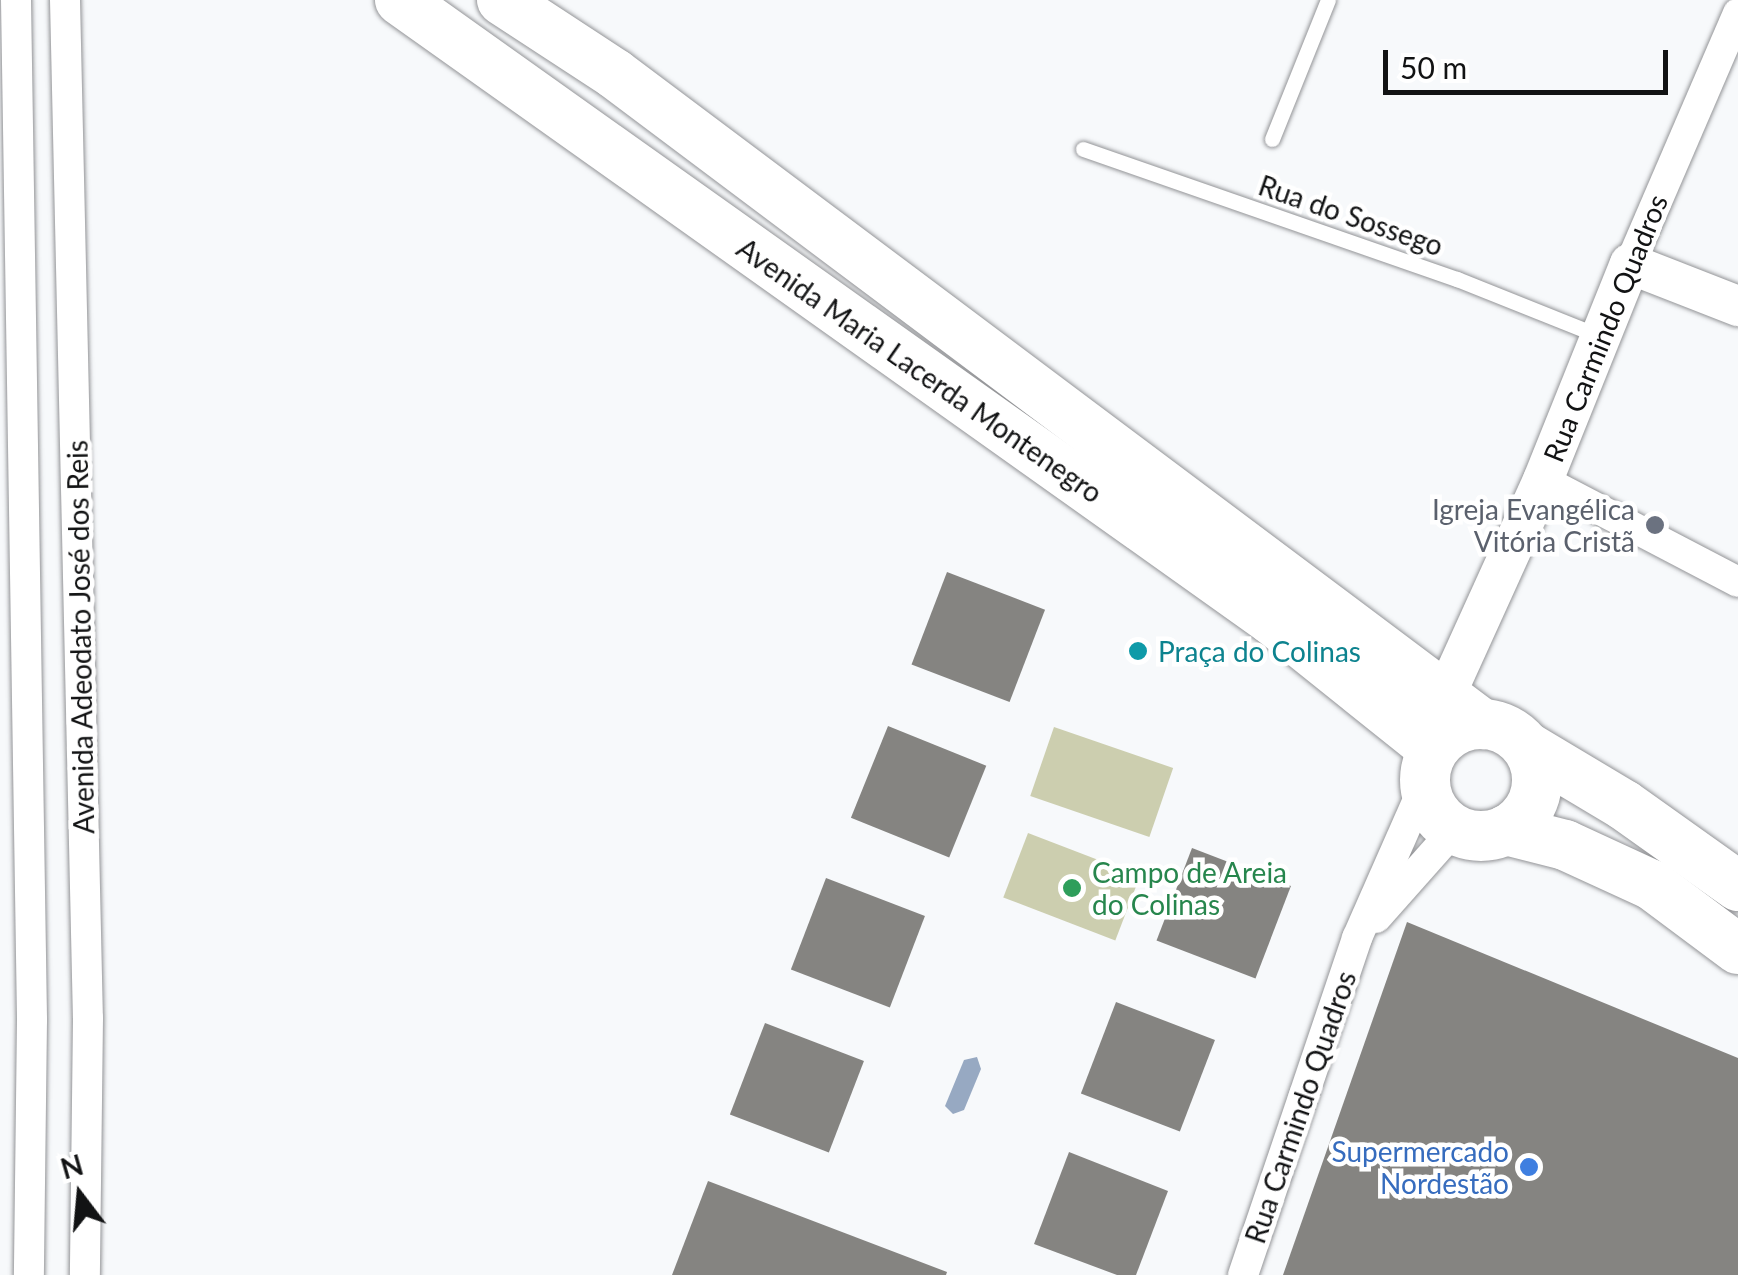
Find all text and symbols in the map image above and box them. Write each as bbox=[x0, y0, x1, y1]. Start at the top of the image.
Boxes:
scale bar bbox=[1388, 30, 1673, 92]
text: 50 m bbox=[1400, 49, 1467, 85]
street label: Rua do Sossego bbox=[1254, 168, 1448, 262]
street label: Rua Carmindo Quadros bbox=[1536, 189, 1674, 467]
street label: Avenida Maria Lacerda Montenegro bbox=[731, 231, 1109, 509]
street label: Avenida Adeodato José dos Reis bbox=[60, 439, 100, 835]
place label: Igreja Evangélica Vitória Cristã bbox=[1432, 492, 1635, 558]
marker: Igreja Evangélica Vitória Cristã bbox=[1644, 514, 1666, 536]
place label: Praça do Colinas bbox=[1158, 634, 1361, 668]
marker: Praça do Colinas bbox=[1127, 640, 1149, 662]
place label: Campo de Areia do Colinas bbox=[1092, 855, 1288, 921]
marker: Campo de Areia do Colinas bbox=[1061, 877, 1083, 899]
street label: Rua Carmindo Quadros bbox=[1238, 967, 1362, 1247]
place label: Supermercado Nordestão bbox=[1332, 1134, 1509, 1200]
north arrow bbox=[30, 1145, 130, 1245]
text: N bbox=[57, 1147, 87, 1185]
marker: Supermercado Nordestão bbox=[1518, 1156, 1540, 1178]

